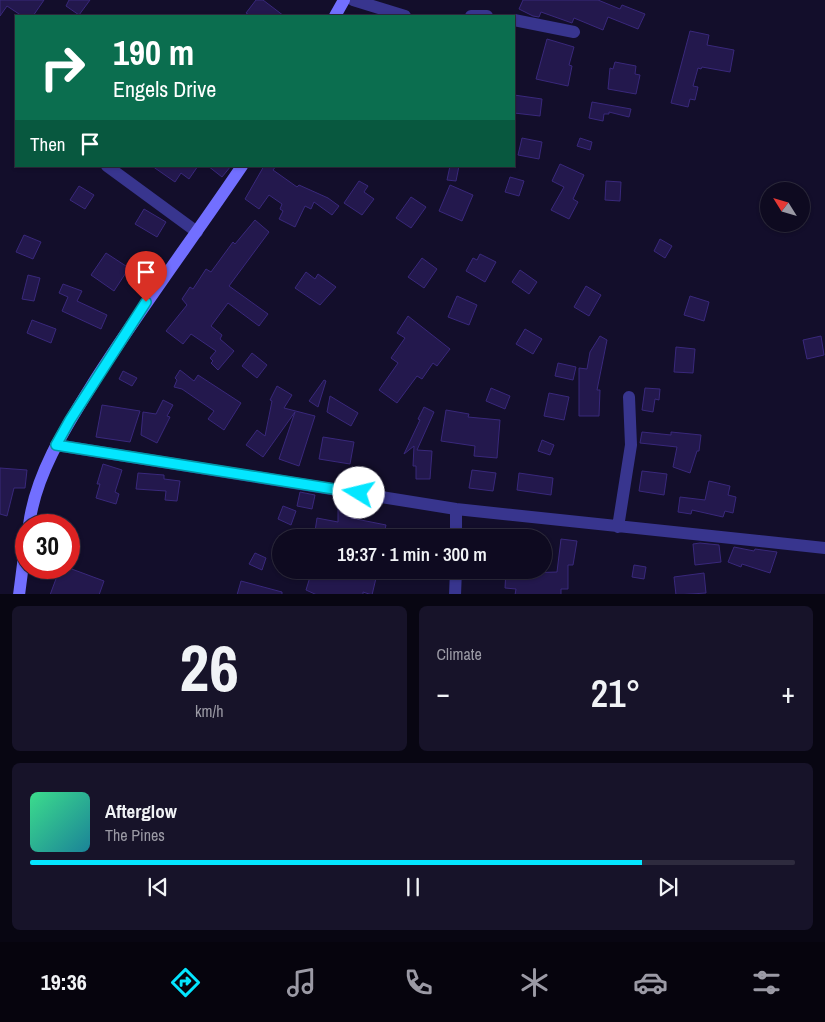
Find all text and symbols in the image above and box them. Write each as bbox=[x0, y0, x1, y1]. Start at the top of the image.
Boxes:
text: 190 m bbox=[113, 29, 194, 76]
icon: right bbox=[30, 35, 95, 100]
text: Engels Drive bbox=[113, 74, 216, 104]
icon: arrive bbox=[76, 130, 104, 158]
text: Then bbox=[30, 131, 66, 157]
north arrow bbox=[760, 182, 810, 232]
map controls bbox=[760, 182, 810, 232]
pin bbox=[125, 251, 167, 302]
icon: arrive bbox=[132, 258, 160, 286]
position arrow bbox=[332, 466, 384, 518]
speed limit sign: 30 bbox=[15, 514, 80, 579]
text: 19:37 · 1 min · 300 m bbox=[337, 541, 487, 567]
text: 26 bbox=[180, 624, 239, 711]
text: Climate bbox=[437, 643, 482, 665]
text: 21° bbox=[591, 668, 641, 719]
text: − bbox=[437, 674, 450, 712]
text: + bbox=[782, 674, 795, 712]
text: km/h bbox=[195, 700, 223, 722]
text: Afterglow bbox=[105, 798, 177, 824]
text: The Pines bbox=[105, 824, 165, 846]
icon: previous bbox=[144, 873, 172, 901]
icon: pause bbox=[399, 873, 427, 901]
icon: next bbox=[654, 873, 682, 901]
icon: directions bbox=[168, 965, 203, 1000]
icon: music bbox=[284, 965, 319, 1000]
icon: phone bbox=[401, 965, 436, 1000]
icon: climate bbox=[517, 965, 552, 1000]
icon: car bbox=[633, 965, 668, 1000]
icon: filters bbox=[749, 965, 784, 1000]
text: 19:36 bbox=[41, 967, 87, 997]

